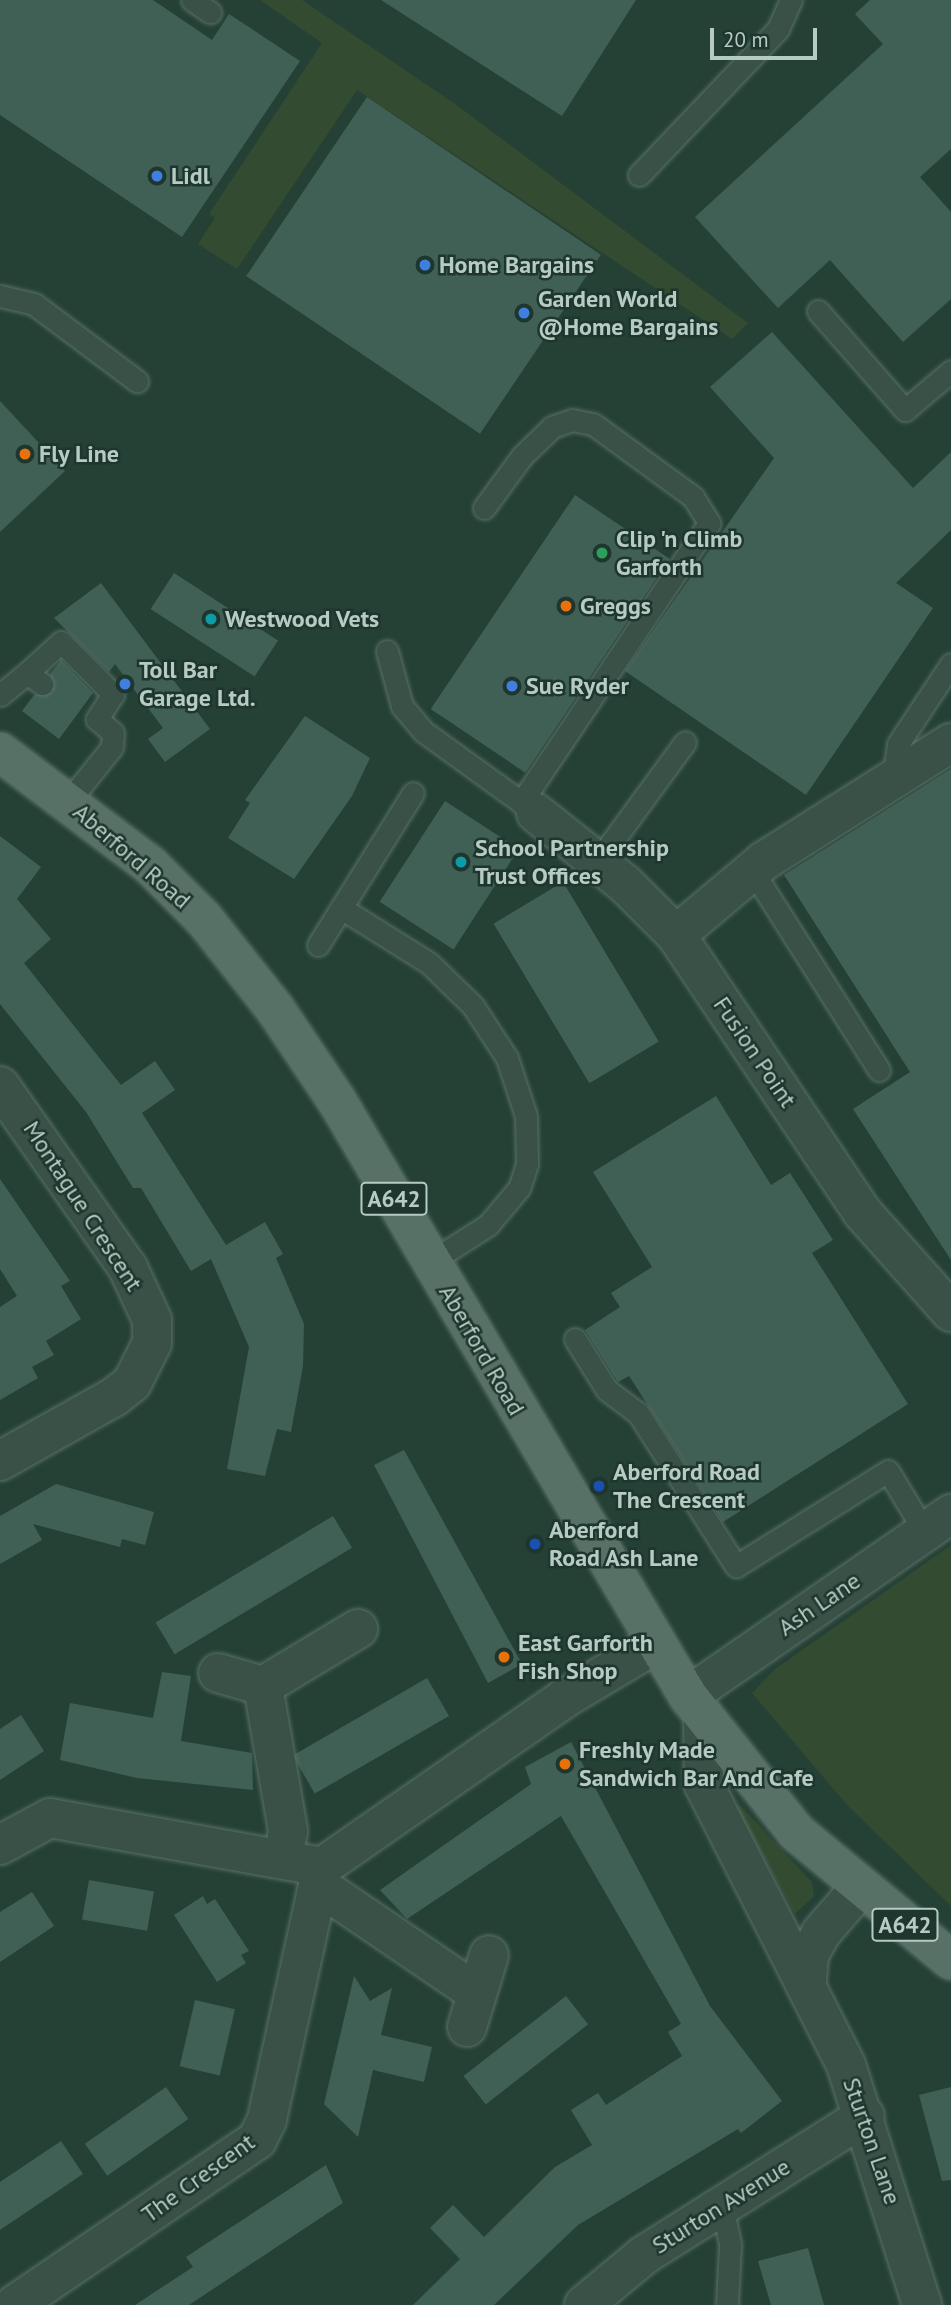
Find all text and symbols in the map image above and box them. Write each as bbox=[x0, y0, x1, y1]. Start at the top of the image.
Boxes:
scale bar bbox=[713, 14, 820, 58]
text: 20 m bbox=[723, 26, 769, 53]
place label: Lidl bbox=[171, 162, 210, 190]
marker: Lidl bbox=[149, 168, 165, 184]
place label: Home Bargains bbox=[439, 251, 594, 279]
marker: Home Bargains bbox=[417, 257, 433, 273]
place label: Garden World @Home Bargains bbox=[538, 285, 718, 341]
marker: Garden World @Home Bargains bbox=[516, 305, 532, 321]
place label: Fly Line bbox=[39, 440, 120, 468]
marker: Fly Line bbox=[17, 446, 33, 462]
place label: Clip 'n Climb Garforth bbox=[616, 525, 745, 581]
marker: Clip 'n Climb Garforth bbox=[594, 545, 610, 561]
place label: Greggs bbox=[580, 592, 651, 620]
marker: Greggs bbox=[558, 598, 574, 614]
place label: Westwood Vets bbox=[225, 605, 380, 633]
marker: Westwood Vets bbox=[203, 611, 219, 627]
place label: Toll Bar Garage Ltd. bbox=[139, 656, 256, 712]
place label: Sue Ryder bbox=[526, 672, 629, 700]
marker: Toll Bar Garage Ltd. bbox=[117, 676, 133, 692]
marker: Sue Ryder bbox=[504, 678, 520, 694]
street label: Aberford Road bbox=[67, 797, 197, 915]
place label: School Partnership Trust Offices bbox=[475, 834, 669, 890]
marker: School Partnership Trust Offices bbox=[453, 854, 469, 870]
street label: Fusion Point bbox=[707, 991, 803, 1113]
street label: Montague Crescent bbox=[17, 1116, 149, 1296]
road number: A642 bbox=[359, 1180, 429, 1218]
street label: Aberford Road bbox=[433, 1280, 531, 1420]
place label: Aberford Road The Crescent bbox=[613, 1458, 760, 1514]
marker: Aberford Road The Crescent bbox=[591, 1478, 607, 1494]
place label: Aberford Road Ash Lane bbox=[549, 1516, 699, 1572]
marker: Aberford Road Ash Lane bbox=[527, 1536, 543, 1552]
street label: Ash Lane bbox=[772, 1566, 866, 1642]
place label: East Garforth Fish Shop bbox=[518, 1629, 653, 1685]
marker: East Garforth Fish Shop bbox=[496, 1649, 512, 1665]
place label: Freshly Made Sandwich Bar And Cafe bbox=[579, 1736, 815, 1792]
marker: Freshly Made Sandwich Bar And Cafe bbox=[557, 1756, 573, 1772]
road number: A642 bbox=[870, 1906, 940, 1944]
street label: Sturton Lane bbox=[837, 2074, 907, 2208]
street label: The Crescent bbox=[136, 2127, 260, 2229]
street label: Sturton Avenue bbox=[646, 2152, 796, 2260]

